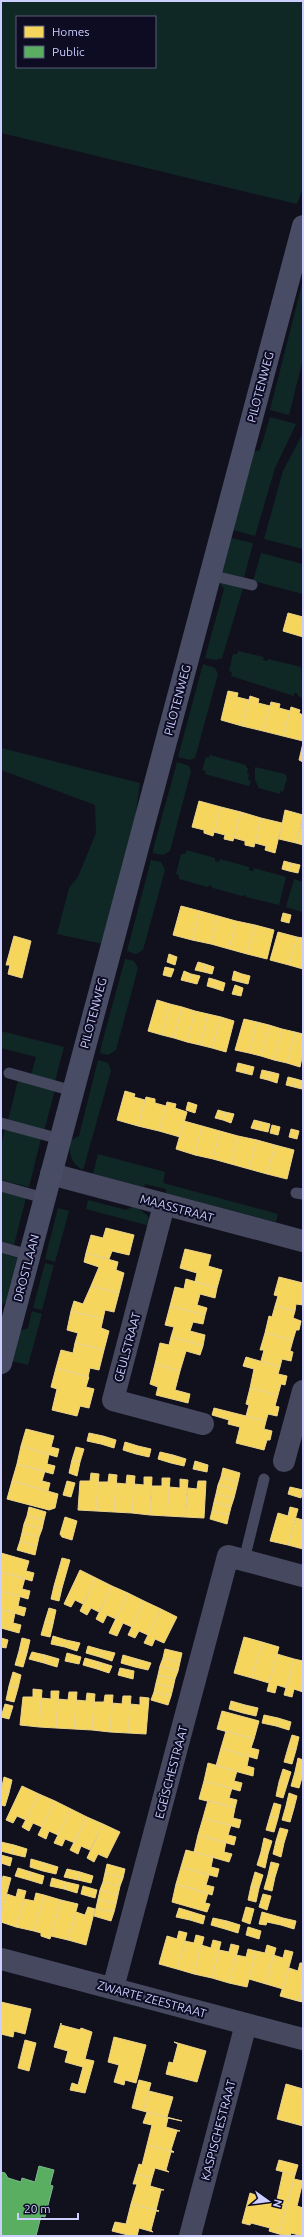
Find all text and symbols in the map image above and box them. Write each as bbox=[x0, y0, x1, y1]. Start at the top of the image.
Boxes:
legend bbox=[16, 16, 156, 68]
text: Homes bbox=[52, 25, 90, 38]
text: Public bbox=[52, 45, 85, 58]
street label: PILOTENWEG bbox=[244, 350, 276, 424]
street label: PILOTENWEG bbox=[161, 663, 193, 737]
street label: PILOTENWEG bbox=[77, 976, 109, 1050]
street label: MAASSTRAAT bbox=[139, 1192, 216, 1224]
street label: DROSTLAAN bbox=[11, 1233, 41, 1303]
street label: GEULSTRAAT bbox=[111, 1310, 143, 1383]
street label: EGEÏSCHESTRAAT bbox=[152, 1724, 190, 1820]
street label: ZWARTE ZEESTRAAT bbox=[96, 1978, 208, 2020]
street label: KASPISCHESTRAAT bbox=[198, 2078, 238, 2182]
north arrow bbox=[248, 2181, 288, 2221]
scale bar bbox=[18, 2195, 78, 2221]
text: N bbox=[271, 2198, 285, 2209]
text: 20 m bbox=[24, 2202, 51, 2215]

